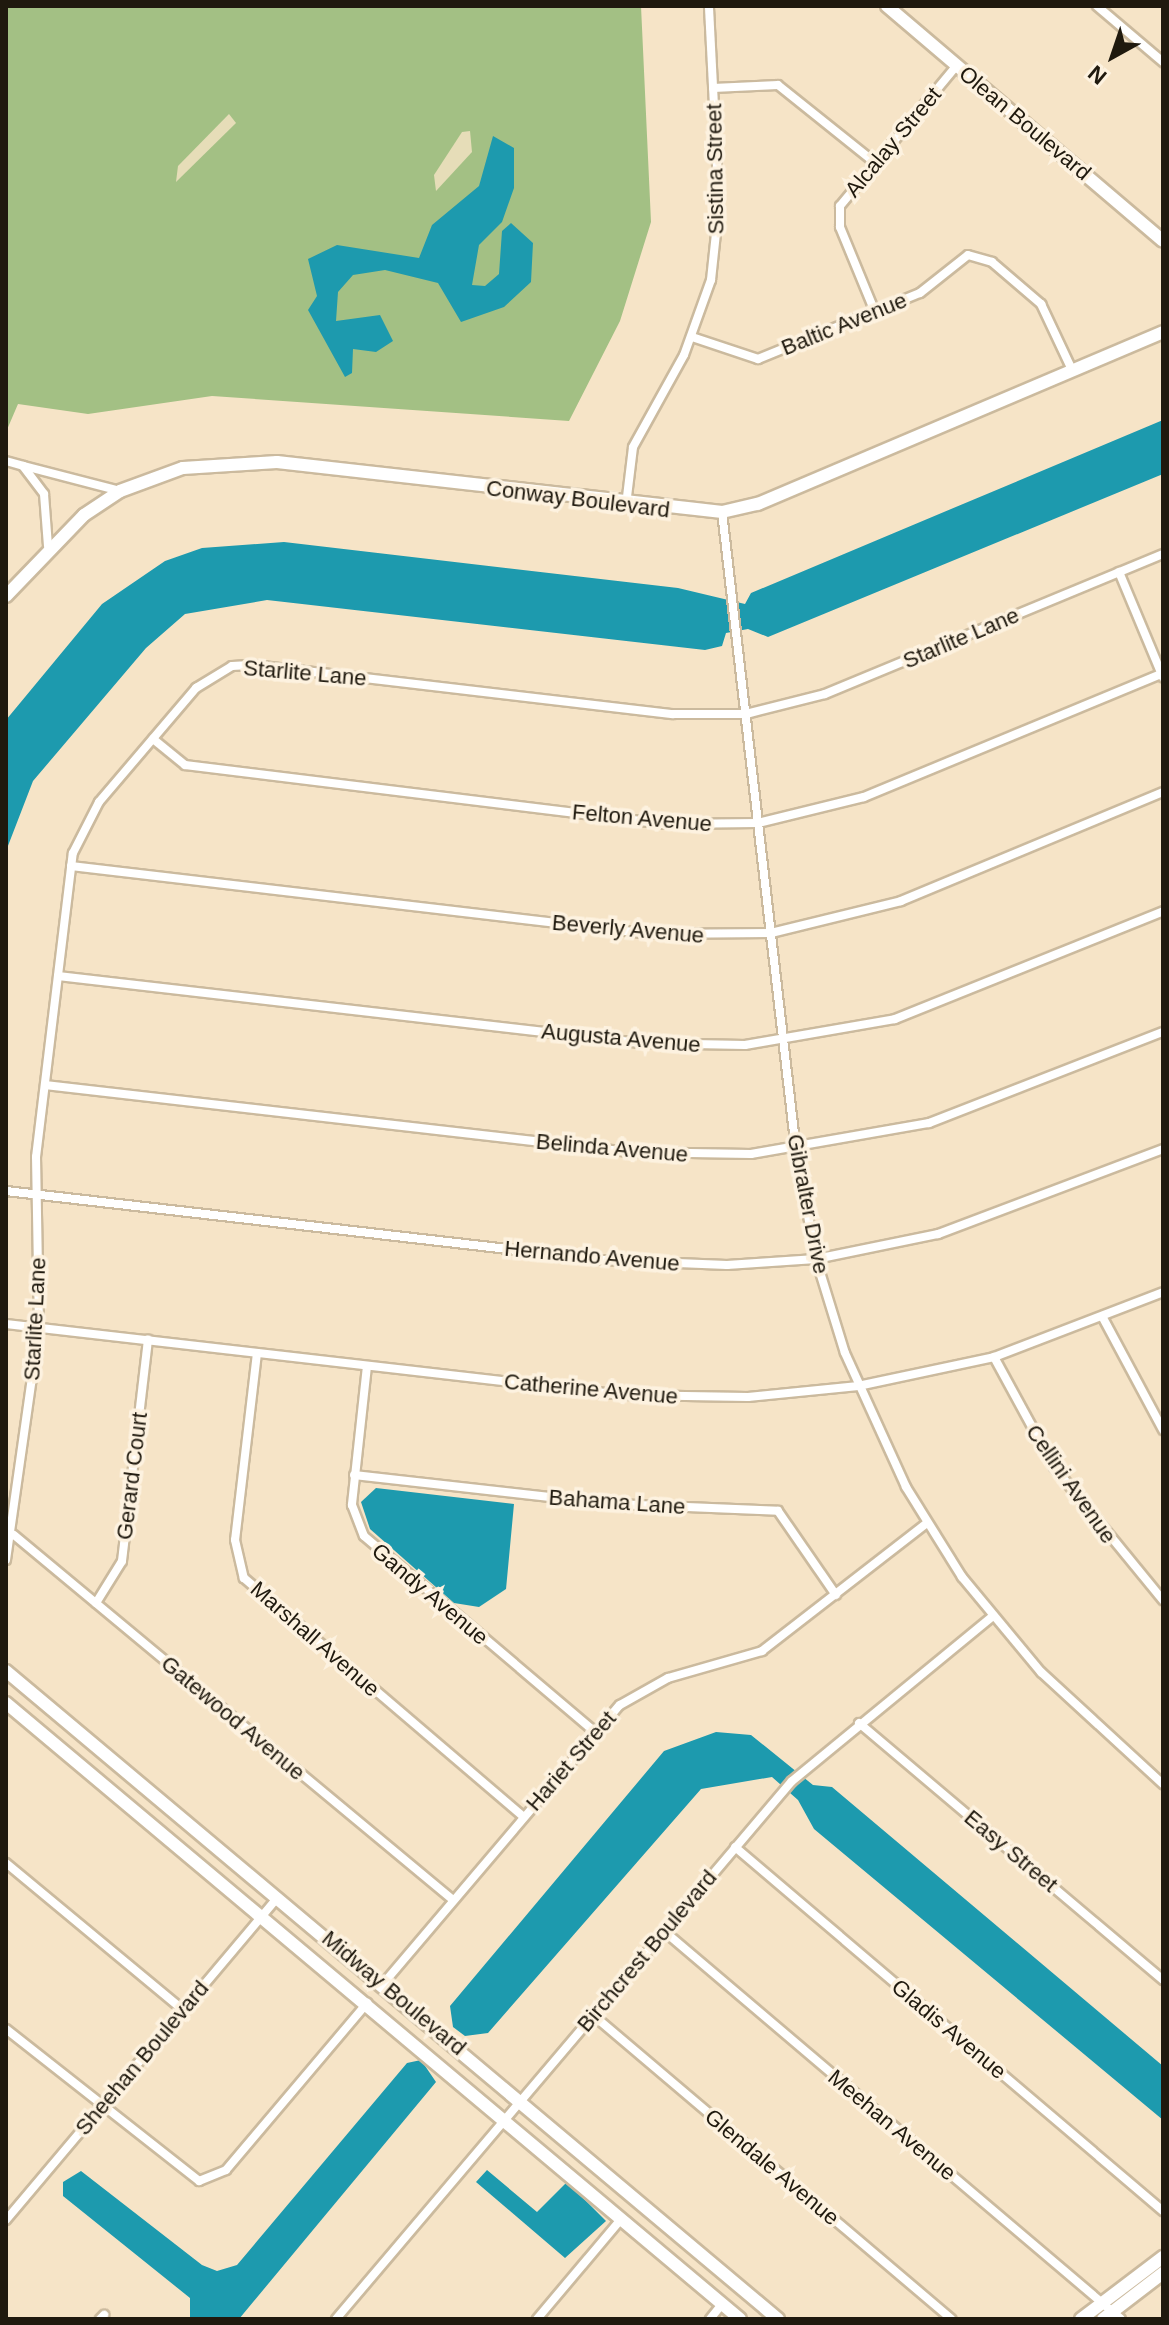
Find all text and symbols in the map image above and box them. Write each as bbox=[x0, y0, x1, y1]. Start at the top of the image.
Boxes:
north arrow bbox=[1073, 16, 1153, 96]
street label: Olean Boulevard bbox=[954, 60, 1096, 186]
text: N bbox=[1083, 60, 1111, 89]
street label: Alcalay Street bbox=[839, 82, 947, 202]
street label: Sistina Street bbox=[701, 103, 729, 235]
street label: Baltic Avenue bbox=[777, 287, 911, 361]
street label: Conway Boulevard bbox=[485, 475, 671, 523]
street label: Starlite Lane bbox=[899, 602, 1023, 674]
street label: Starlite Lane bbox=[242, 654, 368, 692]
street label: Felton Avenue bbox=[570, 799, 714, 837]
street label: Beverly Avenue bbox=[550, 909, 706, 949]
street label: Augusta Avenue bbox=[540, 1018, 702, 1058]
street label: Belinda Avenue bbox=[534, 1128, 690, 1168]
street label: Gibralter Drive bbox=[782, 1132, 834, 1276]
street label: Hernando Avenue bbox=[503, 1235, 681, 1277]
street label: Starlite Lane bbox=[19, 1257, 51, 1381]
street label: Catherine Avenue bbox=[502, 1368, 680, 1410]
street label: Gerard Court bbox=[111, 1411, 153, 1541]
street label: Cellini Avenue bbox=[1020, 1419, 1122, 1549]
street label: Bahama Lane bbox=[548, 1484, 686, 1520]
street label: Gandy Avenue bbox=[366, 1537, 494, 1651]
street label: Marshall Avenue bbox=[245, 1575, 385, 1703]
street label: Gatewood Avenue bbox=[155, 1650, 311, 1786]
street label: Hariet Street bbox=[521, 1706, 621, 1816]
street label: Easy Street bbox=[959, 1804, 1063, 1898]
street label: Birchcrest Boulevard bbox=[572, 1865, 722, 2037]
street label: Midway Boulevard bbox=[317, 1925, 471, 2061]
street label: Gladis Avenue bbox=[886, 1973, 1012, 2085]
street label: Sheehan Boulevard bbox=[70, 1975, 214, 2141]
street label: Meehan Avenue bbox=[822, 2064, 962, 2186]
street label: Glendale Avenue bbox=[699, 2103, 845, 2231]

